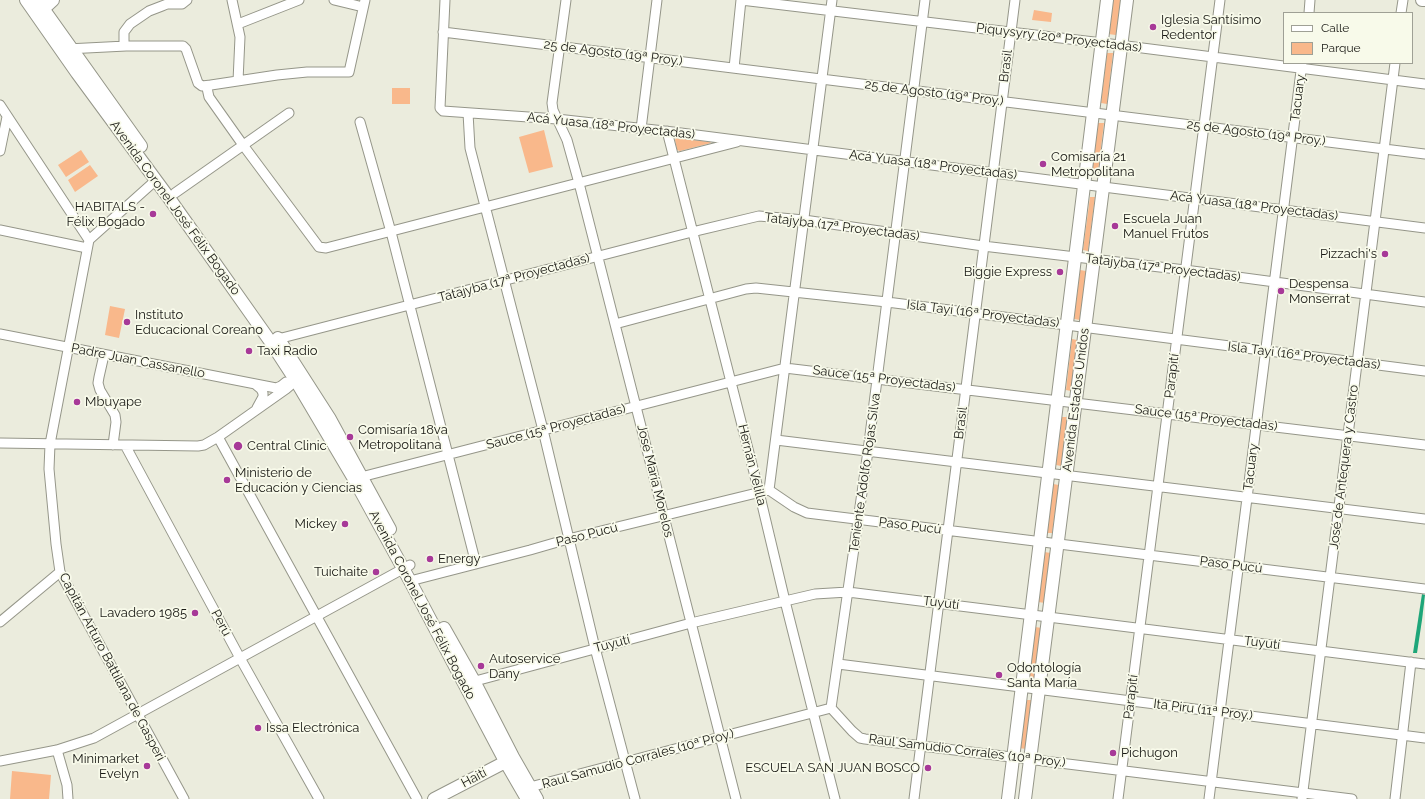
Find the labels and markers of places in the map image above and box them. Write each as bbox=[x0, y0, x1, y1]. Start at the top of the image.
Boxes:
place label: Iglesia Santísimo Redentor bbox=[1161, 12, 1261, 43]
marker: Iglesia Santísimo Redentor bbox=[1148, 22, 1158, 32]
place label: Comisaría 21 Metropolitana bbox=[1051, 149, 1135, 180]
marker: Comisaría 21 Metropolitana bbox=[1038, 159, 1048, 169]
place label: HABITALS - Félix Bogado bbox=[67, 199, 145, 230]
marker: HABITALS - Félix Bogado bbox=[148, 209, 158, 219]
place label: Escuela Juan Manuel Frutos bbox=[1123, 211, 1209, 242]
marker: Escuela Juan Manuel Frutos bbox=[1110, 221, 1120, 231]
place label: Pizzachi's bbox=[1320, 246, 1377, 262]
marker: Pizzachi's bbox=[1380, 249, 1390, 259]
place label: Biggie Express bbox=[964, 264, 1052, 280]
marker: Biggie Express bbox=[1055, 267, 1065, 277]
place label: Despensa Monserrat bbox=[1289, 276, 1350, 307]
marker: Despensa Monserrat bbox=[1276, 286, 1286, 296]
place label: Instituto Educacional Coreano bbox=[135, 307, 263, 338]
marker: Instituto Educacional Coreano bbox=[122, 317, 132, 327]
place label: Taxi Radio bbox=[257, 343, 317, 359]
marker: Taxi Radio bbox=[244, 346, 254, 356]
place label: Mbuyape bbox=[85, 394, 142, 410]
marker: Mbuyape bbox=[72, 397, 82, 407]
place label: Comisaría 18va Metropolitana bbox=[358, 422, 448, 453]
marker: Comisaría 18va Metropolitana bbox=[345, 432, 355, 442]
place label: Central Clinic bbox=[247, 438, 327, 454]
marker: Central Clinic bbox=[232, 440, 244, 452]
place label: Ministerio de Educación y Ciencias bbox=[235, 465, 362, 496]
marker: Ministerio de Educación y Ciencias bbox=[222, 475, 232, 485]
place label: Mickey bbox=[295, 516, 337, 532]
marker: Mickey bbox=[340, 519, 350, 529]
place label: Energy bbox=[438, 551, 481, 567]
marker: Energy bbox=[425, 554, 435, 564]
place label: Tuichaite bbox=[314, 564, 368, 580]
marker: Tuichaite bbox=[371, 567, 381, 577]
place label: Lavadero 1985 bbox=[100, 605, 187, 621]
marker: Lavadero 1985 bbox=[190, 608, 200, 618]
place label: Autoservice Dany bbox=[489, 651, 560, 682]
place label: Odontología Santa María bbox=[1007, 660, 1081, 691]
marker: Autoservice Dany bbox=[476, 661, 486, 671]
marker: Odontología Santa María bbox=[994, 670, 1004, 680]
place label: Issa Electrónica bbox=[266, 720, 359, 736]
marker: Issa Electrónica bbox=[253, 723, 263, 733]
place label: Pichugon bbox=[1121, 745, 1178, 761]
marker: Pichugon bbox=[1108, 748, 1118, 758]
place label: Minimarket Evelyn bbox=[72, 751, 139, 782]
place label: ESCUELA SAN JUAN BOSCO bbox=[745, 760, 920, 776]
marker: Minimarket Evelyn bbox=[142, 761, 152, 771]
marker: ESCUELA SAN JUAN BOSCO bbox=[923, 763, 933, 773]

